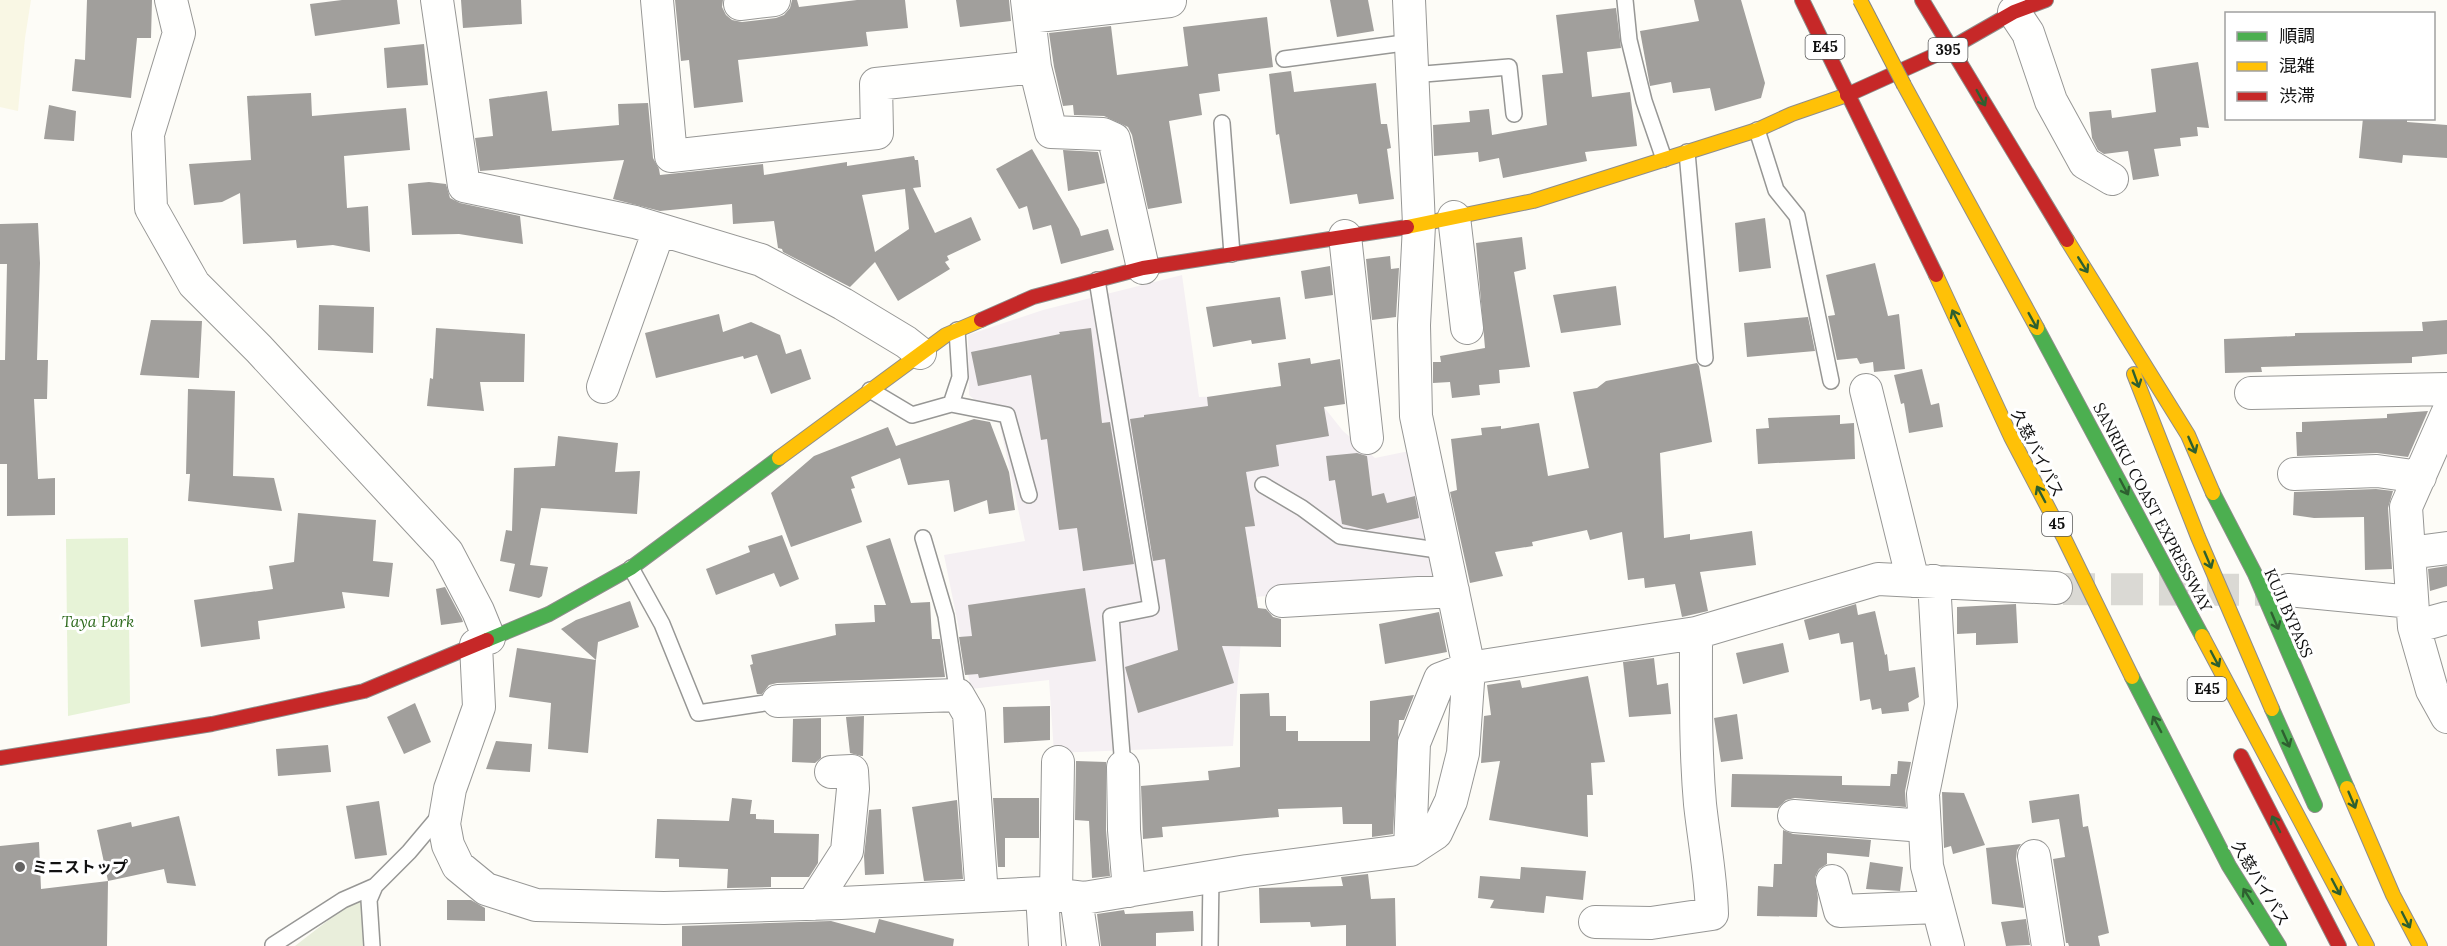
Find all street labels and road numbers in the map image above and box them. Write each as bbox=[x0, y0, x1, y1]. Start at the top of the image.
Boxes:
road number: E45 bbox=[1806, 35, 1844, 59]
road number: 395 bbox=[1928, 38, 1968, 62]
street label: SANRIKU COAST EXPRESSWAY bbox=[2089, 399, 2217, 616]
street label: 久慈バイパス bbox=[2007, 406, 2069, 500]
road number: 45 bbox=[2042, 512, 2072, 536]
street label: KUJI BYPASS bbox=[2260, 565, 2318, 661]
road number: E45 bbox=[2188, 677, 2226, 701]
street label: 久慈バイパス bbox=[2228, 837, 2294, 929]

